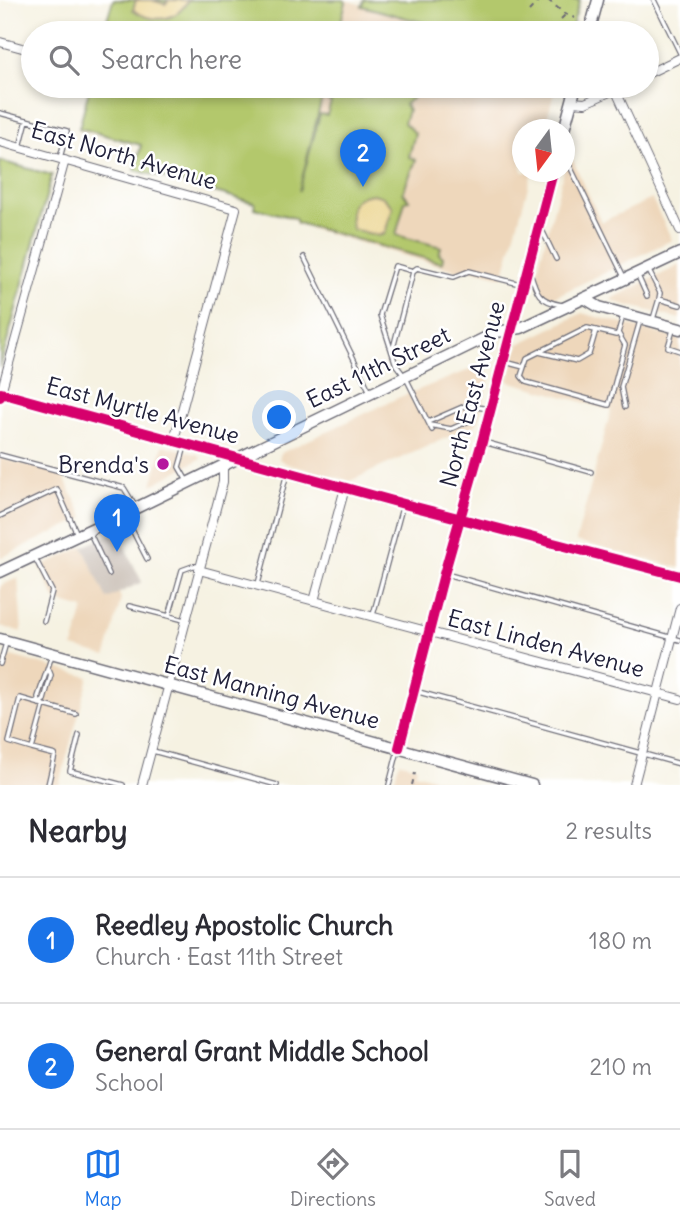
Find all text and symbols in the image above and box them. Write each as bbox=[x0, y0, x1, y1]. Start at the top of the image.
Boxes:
search box bbox=[21, 21, 659, 98]
icon: search bbox=[45, 41, 83, 79]
text: Search here bbox=[101, 43, 242, 76]
street label: East North Avenue bbox=[28, 115, 220, 195]
north arrow bbox=[512, 119, 575, 182]
pin: 2 bbox=[340, 129, 386, 187]
street label: North East Avenue bbox=[433, 298, 511, 490]
street label: East 11th Street bbox=[301, 320, 455, 414]
street label: East Myrtle Avenue bbox=[43, 370, 243, 450]
your location bbox=[262, 400, 296, 434]
place label: Brenda's bbox=[58, 450, 149, 479]
marker: Brenda's bbox=[155, 456, 171, 472]
pin: 1 bbox=[94, 494, 140, 552]
street label: East Linden Avenue bbox=[444, 603, 648, 683]
street label: East Manning Avenue bbox=[161, 649, 383, 735]
text: Nearby bbox=[28, 812, 128, 850]
text: 2 results bbox=[566, 816, 652, 845]
text: Reedley Apostolic Church bbox=[95, 909, 393, 942]
text: 1 bbox=[46, 926, 56, 955]
text: 180 m bbox=[589, 926, 652, 955]
text: Church · East 11th Street bbox=[95, 942, 343, 971]
text: General Grant Middle School bbox=[95, 1035, 429, 1068]
text: 2 bbox=[45, 1052, 57, 1081]
text: 210 m bbox=[589, 1052, 652, 1081]
text: School bbox=[95, 1068, 164, 1097]
tab: Map bbox=[84, 1145, 122, 1211]
tab: Directions bbox=[290, 1145, 376, 1211]
tab: Saved bbox=[544, 1145, 596, 1211]

